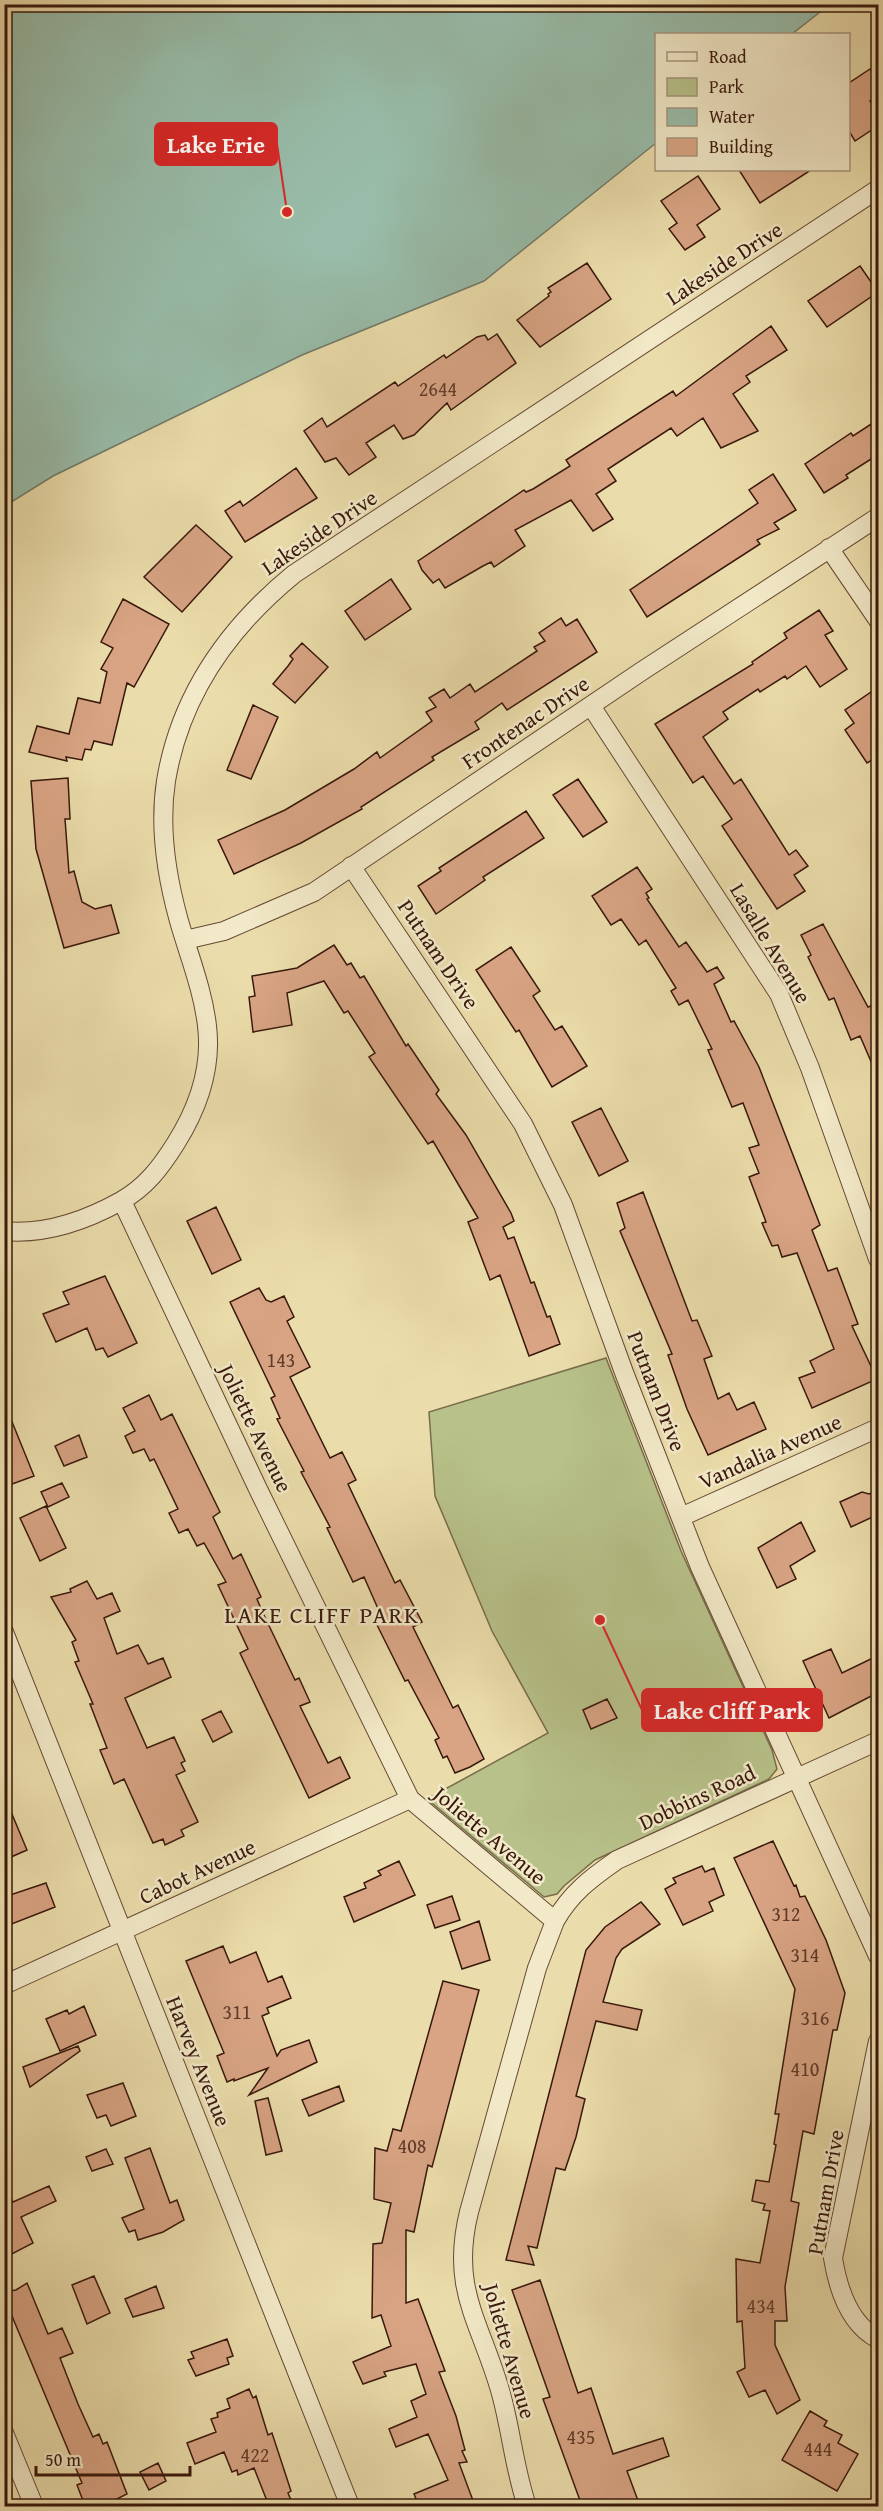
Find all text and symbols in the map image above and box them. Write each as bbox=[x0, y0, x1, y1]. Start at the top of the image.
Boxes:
legend bbox=[655, 33, 850, 171]
text: Road bbox=[709, 43, 747, 70]
text: Park bbox=[709, 73, 745, 100]
text: Water bbox=[709, 103, 755, 130]
callout: Lake Erie bbox=[155, 123, 277, 165]
text: Lake Erie bbox=[167, 127, 265, 162]
text: Building bbox=[709, 133, 773, 160]
street label: Lakeside Drive bbox=[659, 213, 789, 313]
house number: 2644 bbox=[419, 374, 457, 403]
street label: Lakeside Drive bbox=[255, 481, 383, 583]
street label: Frontenac Drive bbox=[455, 667, 595, 777]
street label: Lasalle Avenue bbox=[722, 877, 820, 1009]
street label: Putnam Drive bbox=[390, 893, 488, 1015]
street label: Putnam Drive bbox=[619, 1326, 695, 1456]
house number: 143 bbox=[267, 1345, 295, 1374]
street label: Joliette Avenue bbox=[210, 1356, 301, 1498]
street label: Vandalia Avenue bbox=[694, 1405, 846, 1497]
district label: LAKE CLIFF PARK bbox=[224, 1597, 420, 1632]
callout: Lake Cliff Park bbox=[642, 1689, 822, 1731]
text: Lake Cliff Park bbox=[654, 1693, 811, 1728]
street label: Dobbins Road bbox=[633, 1756, 761, 1838]
street label: Joliette Avenue bbox=[424, 1776, 554, 1892]
street label: Cabot Avenue bbox=[134, 1830, 260, 1912]
house number: 312 bbox=[772, 1899, 800, 1928]
house number: 314 bbox=[791, 1940, 819, 1969]
street label: Harvey Avenue bbox=[158, 1991, 240, 2131]
house number: 311 bbox=[223, 1997, 251, 2026]
house number: 316 bbox=[801, 2003, 829, 2032]
house number: 410 bbox=[791, 2054, 819, 2083]
street label: Putnam Drive bbox=[798, 2127, 852, 2257]
house number: 408 bbox=[398, 2131, 426, 2160]
street label: Joliette Avenue bbox=[475, 2277, 545, 2422]
house number: 434 bbox=[747, 2291, 775, 2320]
house number: 435 bbox=[567, 2422, 595, 2451]
house number: 444 bbox=[804, 2434, 832, 2463]
scale bar bbox=[36, 2439, 190, 2477]
house number: 422 bbox=[241, 2440, 269, 2469]
text: 50 m bbox=[45, 2446, 81, 2473]

